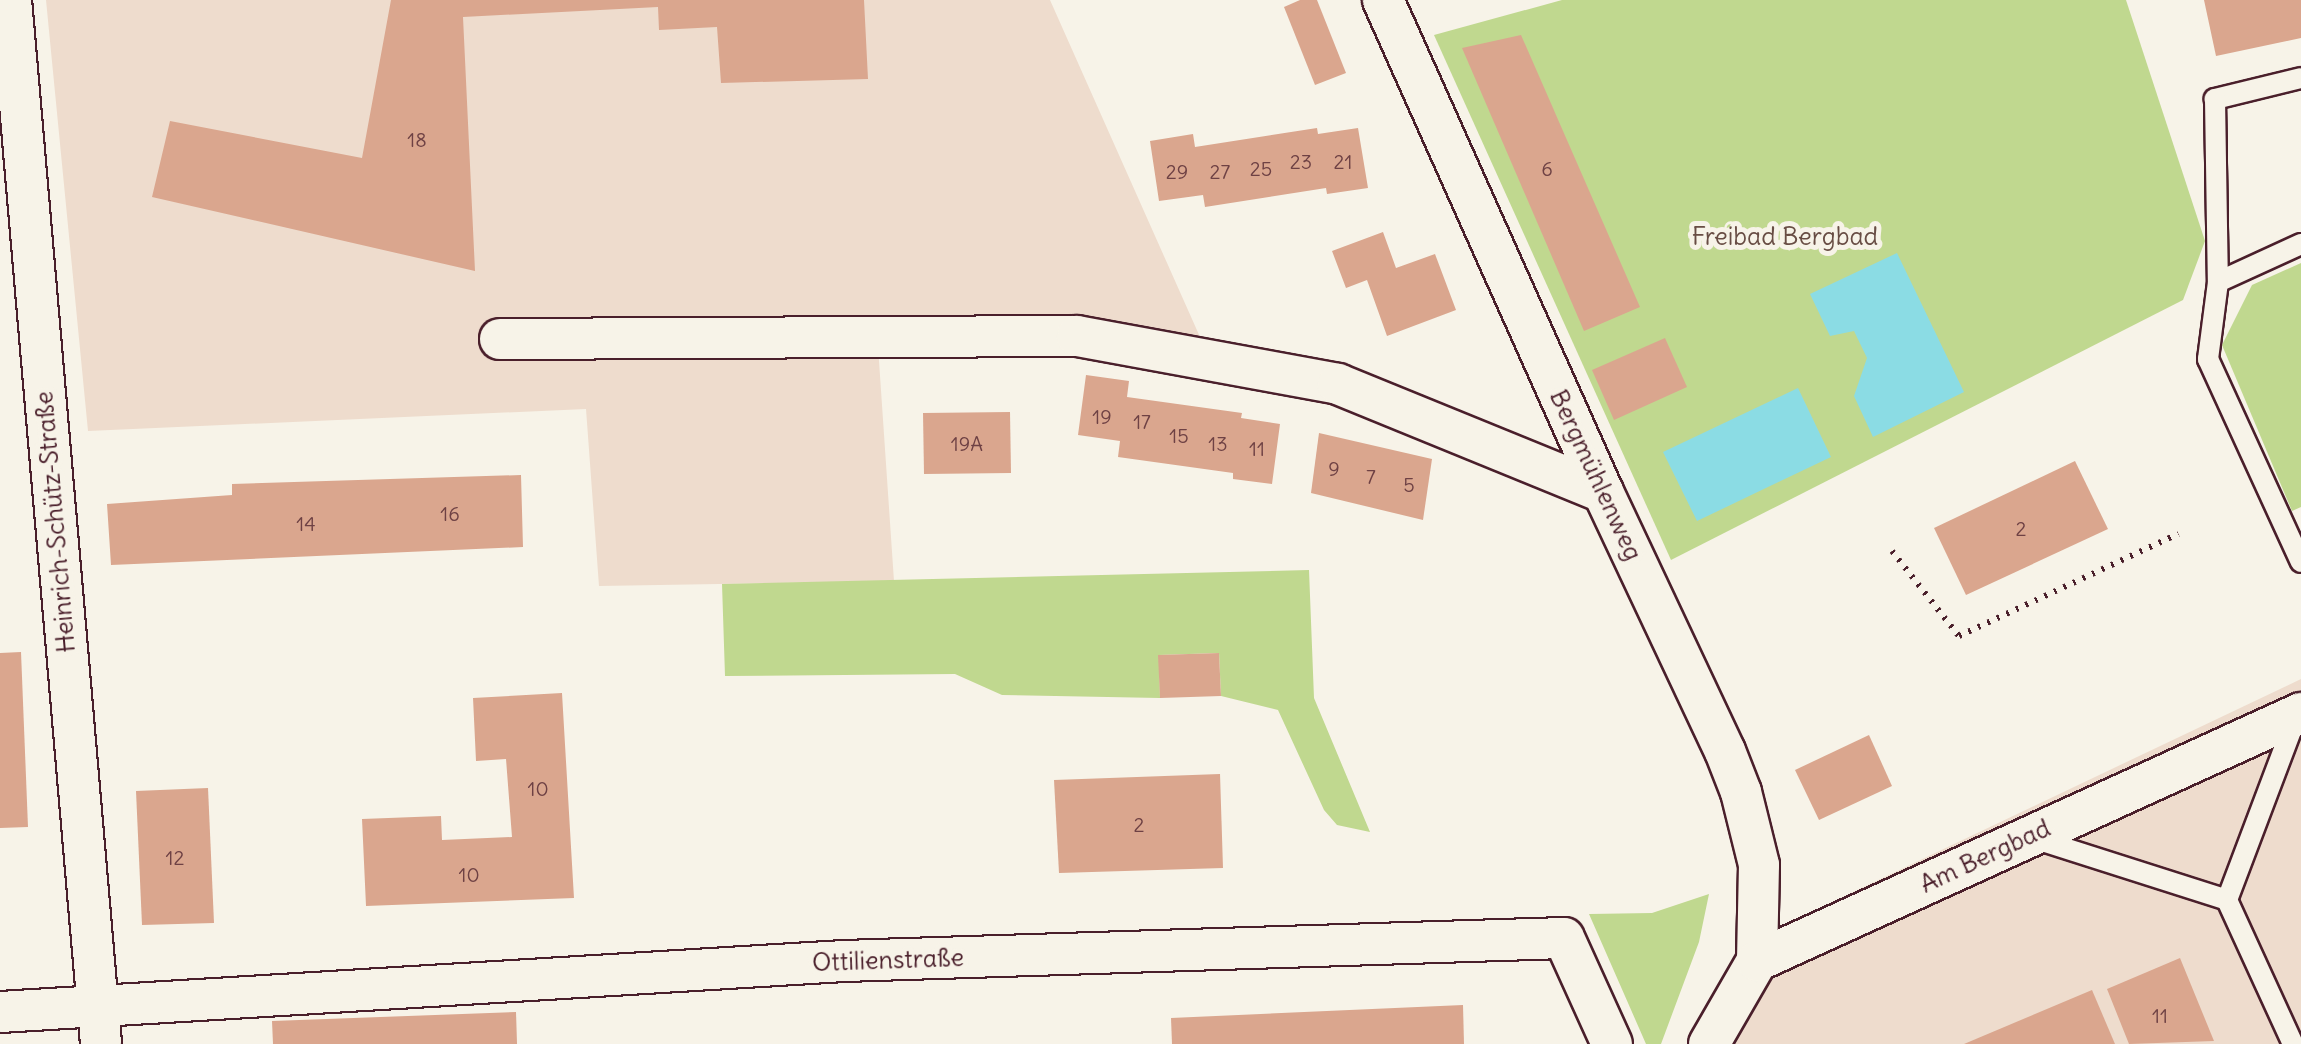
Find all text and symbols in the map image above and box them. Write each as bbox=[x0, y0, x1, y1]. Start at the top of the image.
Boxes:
house number: 18 bbox=[407, 127, 427, 151]
house number: 23 bbox=[1290, 149, 1312, 173]
house number: 21 bbox=[1334, 149, 1352, 173]
house number: 25 bbox=[1250, 156, 1272, 180]
house number: 6 bbox=[1541, 156, 1553, 180]
house number: 29 bbox=[1166, 159, 1188, 183]
house number: 27 bbox=[1210, 159, 1230, 183]
park label: Freibad Bergbad bbox=[1692, 221, 1878, 251]
street label: Bergmühlenweg bbox=[1543, 385, 1649, 565]
street label: Heinrich-Schütz-Straße bbox=[29, 390, 81, 654]
house number: 19 bbox=[1092, 404, 1112, 428]
house number: 17 bbox=[1133, 409, 1151, 433]
house number: 15 bbox=[1169, 423, 1189, 447]
house number: 19A bbox=[951, 431, 983, 455]
house number: 13 bbox=[1208, 431, 1228, 455]
house number: 11 bbox=[1249, 436, 1265, 460]
house number: 9 bbox=[1328, 456, 1340, 480]
house number: 7 bbox=[1366, 464, 1376, 488]
house number: 5 bbox=[1403, 472, 1415, 496]
house number: 16 bbox=[440, 501, 460, 525]
house number: 14 bbox=[296, 511, 316, 535]
house number: 2 bbox=[2016, 516, 2026, 540]
house number: 10 bbox=[527, 776, 549, 800]
house number: 2 bbox=[1134, 812, 1144, 836]
street label: Am Bergbad bbox=[1915, 813, 2055, 899]
house number: 12 bbox=[166, 845, 184, 869]
house number: 10 bbox=[458, 862, 480, 886]
street label: Ottilienstraße bbox=[812, 942, 964, 978]
house number: 11 bbox=[2152, 1003, 2168, 1027]

